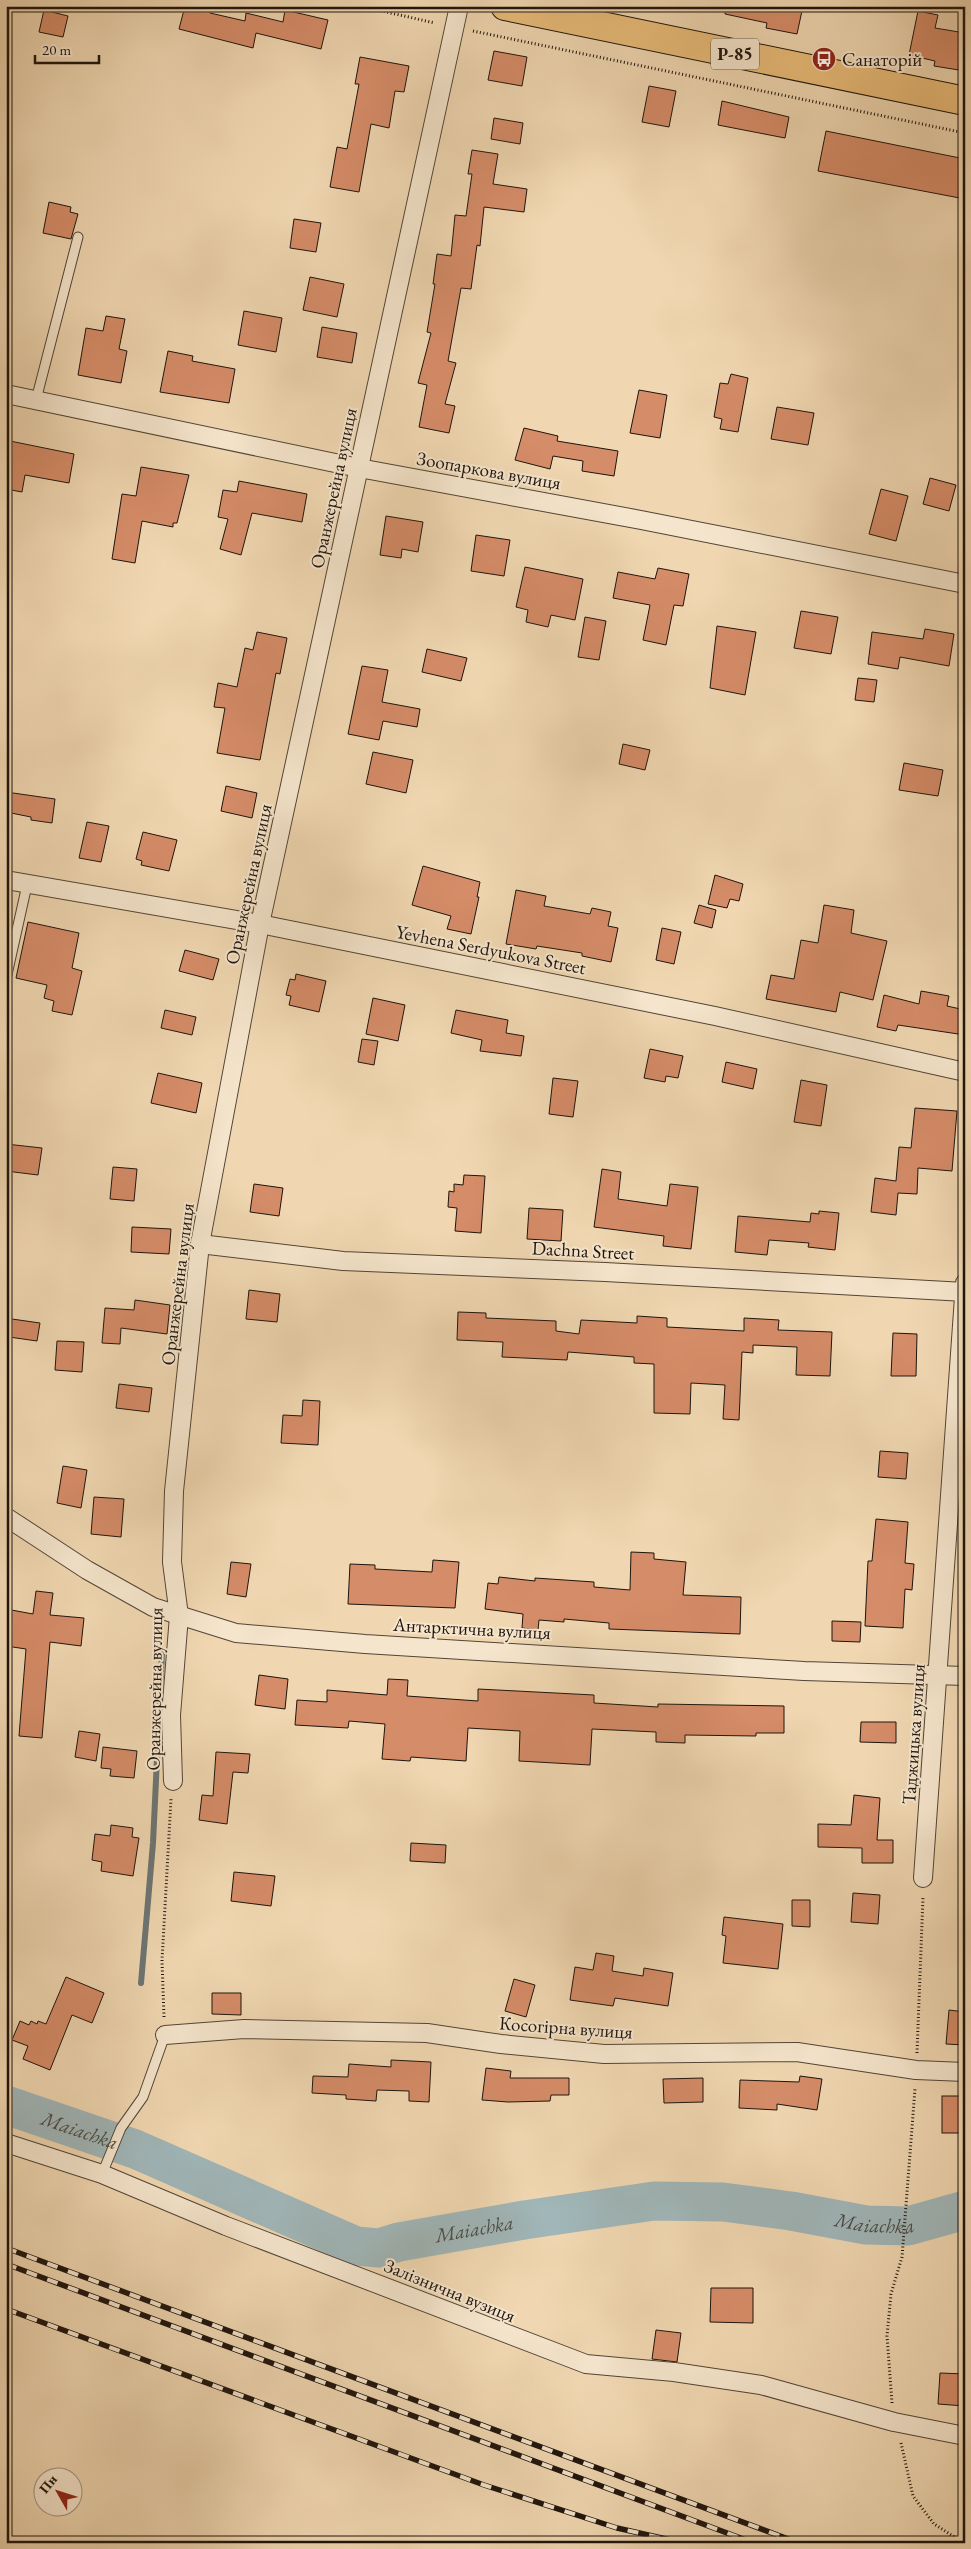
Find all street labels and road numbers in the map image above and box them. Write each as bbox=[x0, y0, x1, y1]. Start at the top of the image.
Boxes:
road number: Р-85 bbox=[711, 39, 759, 70]
street label: Оранжерейна вулиця bbox=[304, 405, 363, 571]
street label: Зоопаркова вулиця bbox=[415, 445, 564, 496]
street label: Оранжерейна вулиця bbox=[219, 801, 278, 967]
street label: Yevhena Serdyukova Street bbox=[394, 919, 588, 980]
street label: Оранжерейна вулиця bbox=[155, 1201, 200, 1367]
street label: Dachna Street bbox=[531, 1235, 635, 1266]
street label: Оранжерейна вулиця bbox=[141, 1607, 168, 1771]
street label: Антарктична вулиця bbox=[391, 1612, 552, 1645]
street label: Таджицька вулиця bbox=[896, 1662, 931, 1805]
street label: Косогірна вулиця bbox=[498, 2010, 634, 2045]
street label: Залізнична вузиця bbox=[381, 2253, 520, 2328]

